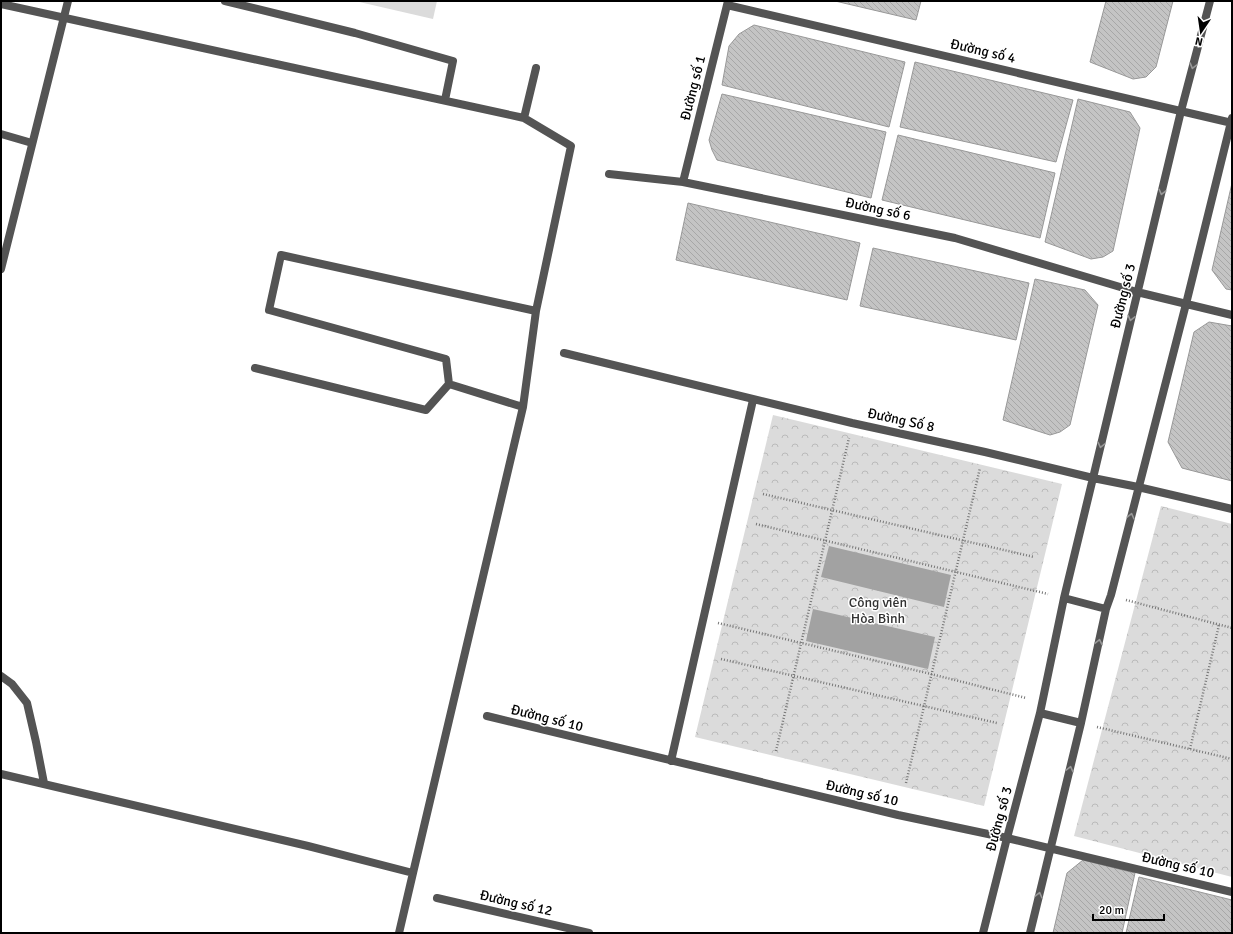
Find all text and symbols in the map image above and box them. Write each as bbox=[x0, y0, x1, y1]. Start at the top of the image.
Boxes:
north arrow bbox=[1181, 12, 1221, 52]
text: N bbox=[1194, 34, 1204, 48]
street label: Đường số 4 bbox=[949, 35, 1018, 67]
street label: Đường số 1 bbox=[677, 54, 709, 122]
one-way arrow bbox=[1190, 63, 1198, 69]
one-way arrow bbox=[1158, 189, 1166, 195]
street label: Đường số 6 bbox=[844, 194, 912, 224]
street label: Đường số 3 bbox=[1107, 262, 1139, 330]
one-way arrow bbox=[1127, 314, 1136, 321]
street label: Đường Số 8 bbox=[866, 405, 936, 435]
one-way arrow bbox=[1097, 441, 1105, 448]
one-way arrow bbox=[1126, 513, 1134, 519]
park label: Công viên Hòa Bình bbox=[849, 594, 907, 627]
one-way arrow bbox=[1094, 639, 1102, 645]
street label: Đường số 10 bbox=[509, 701, 585, 735]
one-way arrow bbox=[1065, 766, 1074, 773]
street label: Đường số 10 bbox=[824, 776, 900, 810]
street label: Đường số 3 bbox=[982, 785, 1016, 853]
street label: Đường số 10 bbox=[1140, 848, 1216, 882]
street label: Đường số 12 bbox=[478, 886, 554, 920]
one-way arrow bbox=[1035, 892, 1043, 898]
scale bar bbox=[1093, 896, 1164, 922]
text: 20 m bbox=[1099, 903, 1124, 918]

